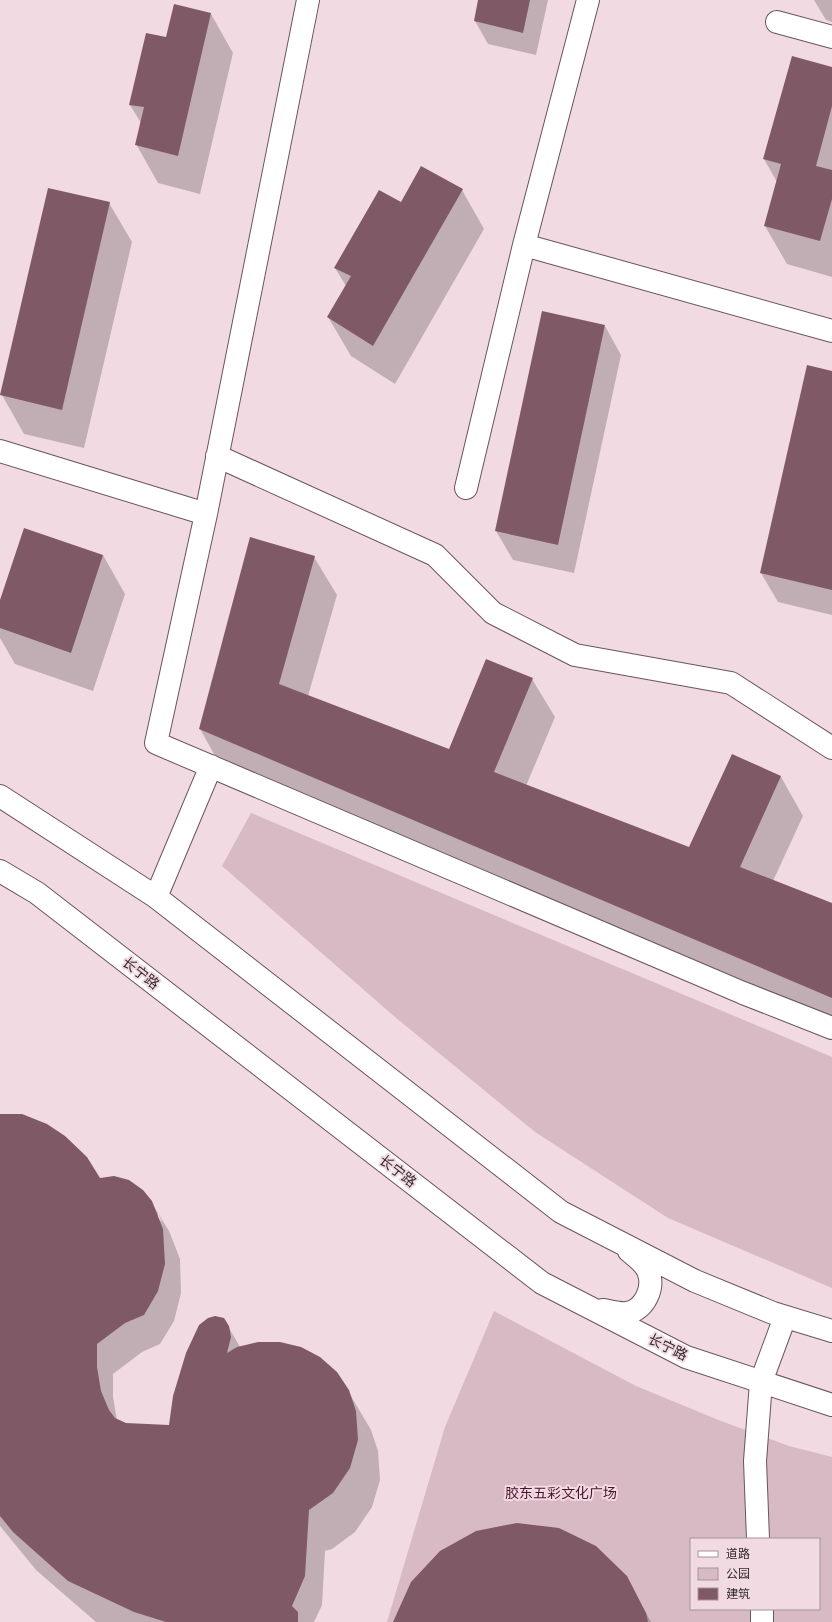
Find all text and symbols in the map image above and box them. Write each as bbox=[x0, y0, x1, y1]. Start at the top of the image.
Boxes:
street label: 长宁路 bbox=[120, 954, 162, 992]
street label: 长宁路 bbox=[377, 1152, 419, 1190]
street label: 长宁路 bbox=[646, 1331, 690, 1363]
park label: 胶东五彩文化广场 bbox=[505, 1485, 617, 1501]
legend bbox=[690, 1538, 820, 1610]
text: 道路 bbox=[726, 1547, 750, 1561]
text: 公园 bbox=[726, 1567, 750, 1581]
text: 建筑 bbox=[726, 1587, 750, 1601]

